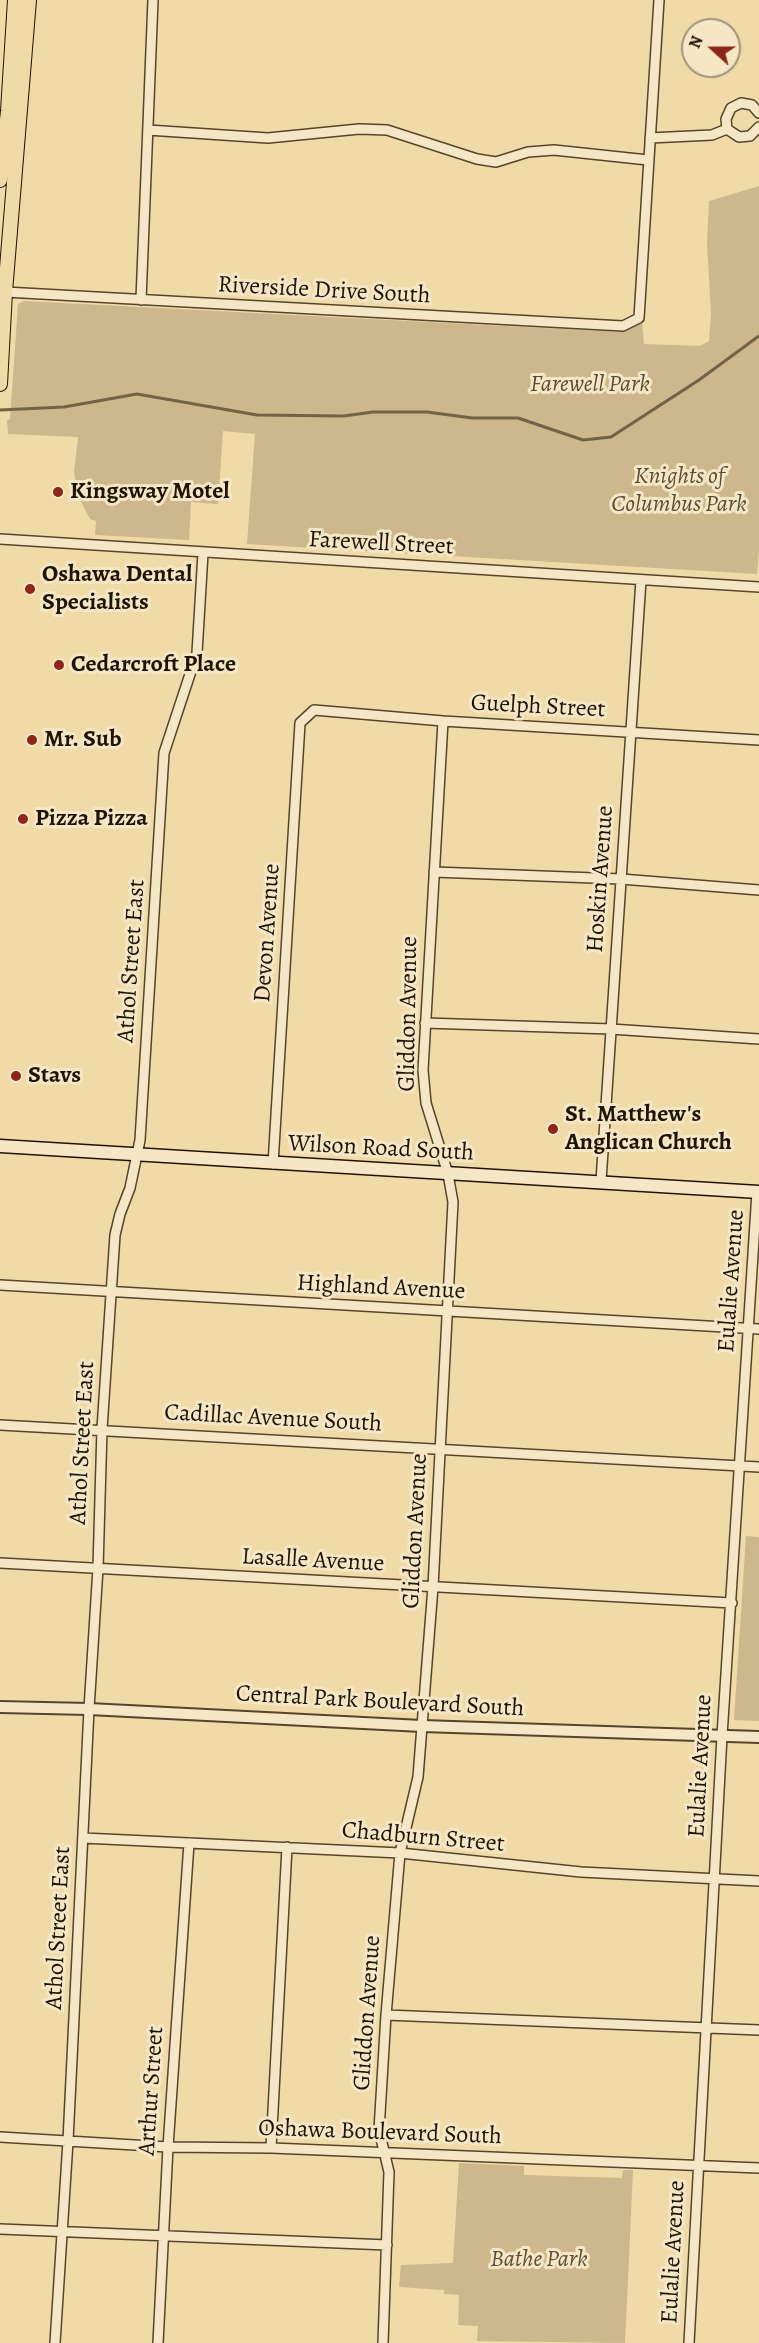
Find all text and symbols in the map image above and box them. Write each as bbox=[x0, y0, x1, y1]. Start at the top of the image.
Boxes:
north arrow bbox=[681, 18, 741, 78]
text: N bbox=[684, 33, 708, 52]
street label: Riverside Drive South bbox=[217, 271, 431, 311]
park label: Farewell Park bbox=[530, 371, 650, 399]
park label: Knights of Columbus Park bbox=[611, 463, 747, 519]
place label: Kingsway Motel bbox=[70, 478, 230, 506]
marker: Kingsway Motel bbox=[51, 485, 65, 499]
street label: Farewell Street bbox=[308, 526, 454, 562]
place label: Oshawa Dental Specialists bbox=[42, 561, 192, 617]
marker: Oshawa Dental Specialists bbox=[23, 582, 37, 596]
place label: Cedarcroft Place bbox=[71, 651, 236, 679]
marker: Cedarcroft Place bbox=[52, 658, 66, 672]
street label: Guelph Street bbox=[470, 689, 606, 725]
place label: Mr. Sub bbox=[44, 726, 121, 754]
marker: Mr. Sub bbox=[25, 733, 39, 747]
place label: Pizza Pizza bbox=[35, 805, 148, 833]
street label: Hoskin Avenue bbox=[581, 805, 621, 953]
marker: Pizza Pizza bbox=[16, 812, 30, 826]
street label: Devon Avenue bbox=[249, 863, 287, 1003]
street label: Athol Street East bbox=[112, 878, 152, 1044]
street label: Gliddon Avenue bbox=[393, 936, 425, 1092]
place label: Stavs bbox=[28, 1062, 81, 1090]
marker: Stavs bbox=[9, 1069, 23, 1083]
place label: St. Matthew's Anglican Church bbox=[565, 1101, 732, 1157]
marker: St. Matthew's Anglican Church bbox=[546, 1122, 560, 1136]
street label: Wilson Road South bbox=[287, 1130, 475, 1168]
street label: Eulalie Avenue bbox=[713, 1209, 751, 1353]
street label: Highland Avenue bbox=[296, 1269, 466, 1307]
street label: Athol Street East bbox=[64, 1361, 102, 1525]
street label: Cadillac Avenue South bbox=[163, 1399, 383, 1439]
street label: Gliddon Avenue bbox=[398, 1453, 434, 1609]
street label: Lasalle Avenue bbox=[241, 1543, 385, 1579]
street label: Central Park Boulevard South bbox=[235, 1680, 525, 1724]
street label: Eulalie Avenue bbox=[683, 1694, 719, 1838]
street label: Chadburn Street bbox=[340, 1817, 506, 1859]
street label: Athol Street East bbox=[40, 1846, 78, 2010]
street label: Gliddon Avenue bbox=[348, 1934, 388, 2092]
street label: Arthur Street bbox=[133, 2025, 171, 2157]
street label: Oshawa Boulevard South bbox=[258, 2114, 502, 2152]
street label: Eulalie Avenue bbox=[656, 2180, 692, 2324]
park label: Bathe Park bbox=[490, 2246, 588, 2274]

